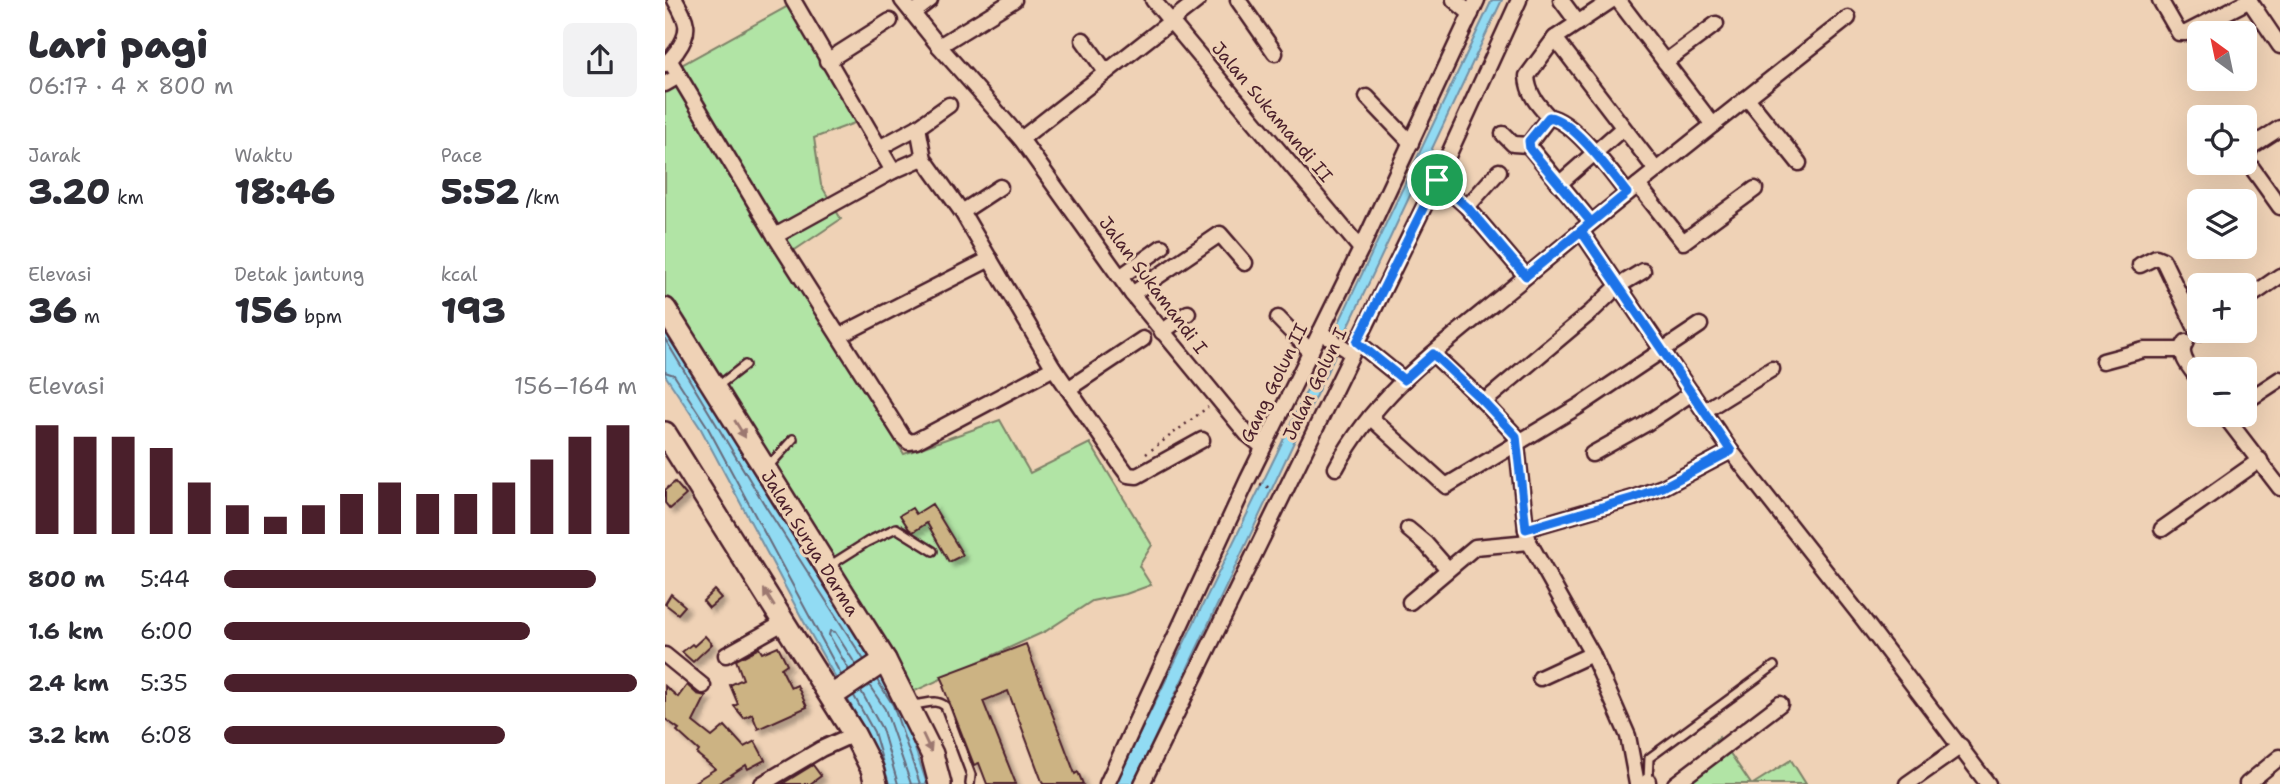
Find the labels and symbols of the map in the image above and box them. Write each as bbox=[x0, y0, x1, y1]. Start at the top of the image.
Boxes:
north arrow bbox=[2187, 21, 2257, 91]
street label: Jalan Sukamandi II bbox=[1206, 37, 1338, 187]
pin bbox=[1407, 150, 1467, 210]
street label: Jalan Sukamandi I bbox=[1093, 211, 1213, 359]
street label: Gang Golun II bbox=[1235, 319, 1313, 447]
street label: Jalan Golun I bbox=[1277, 324, 1353, 444]
one-way arrow bbox=[733, 420, 746, 439]
street label: Jalan Surya Darma bbox=[755, 465, 865, 621]
one-way arrow bbox=[763, 589, 776, 608]
one-way arrow bbox=[921, 733, 932, 753]

